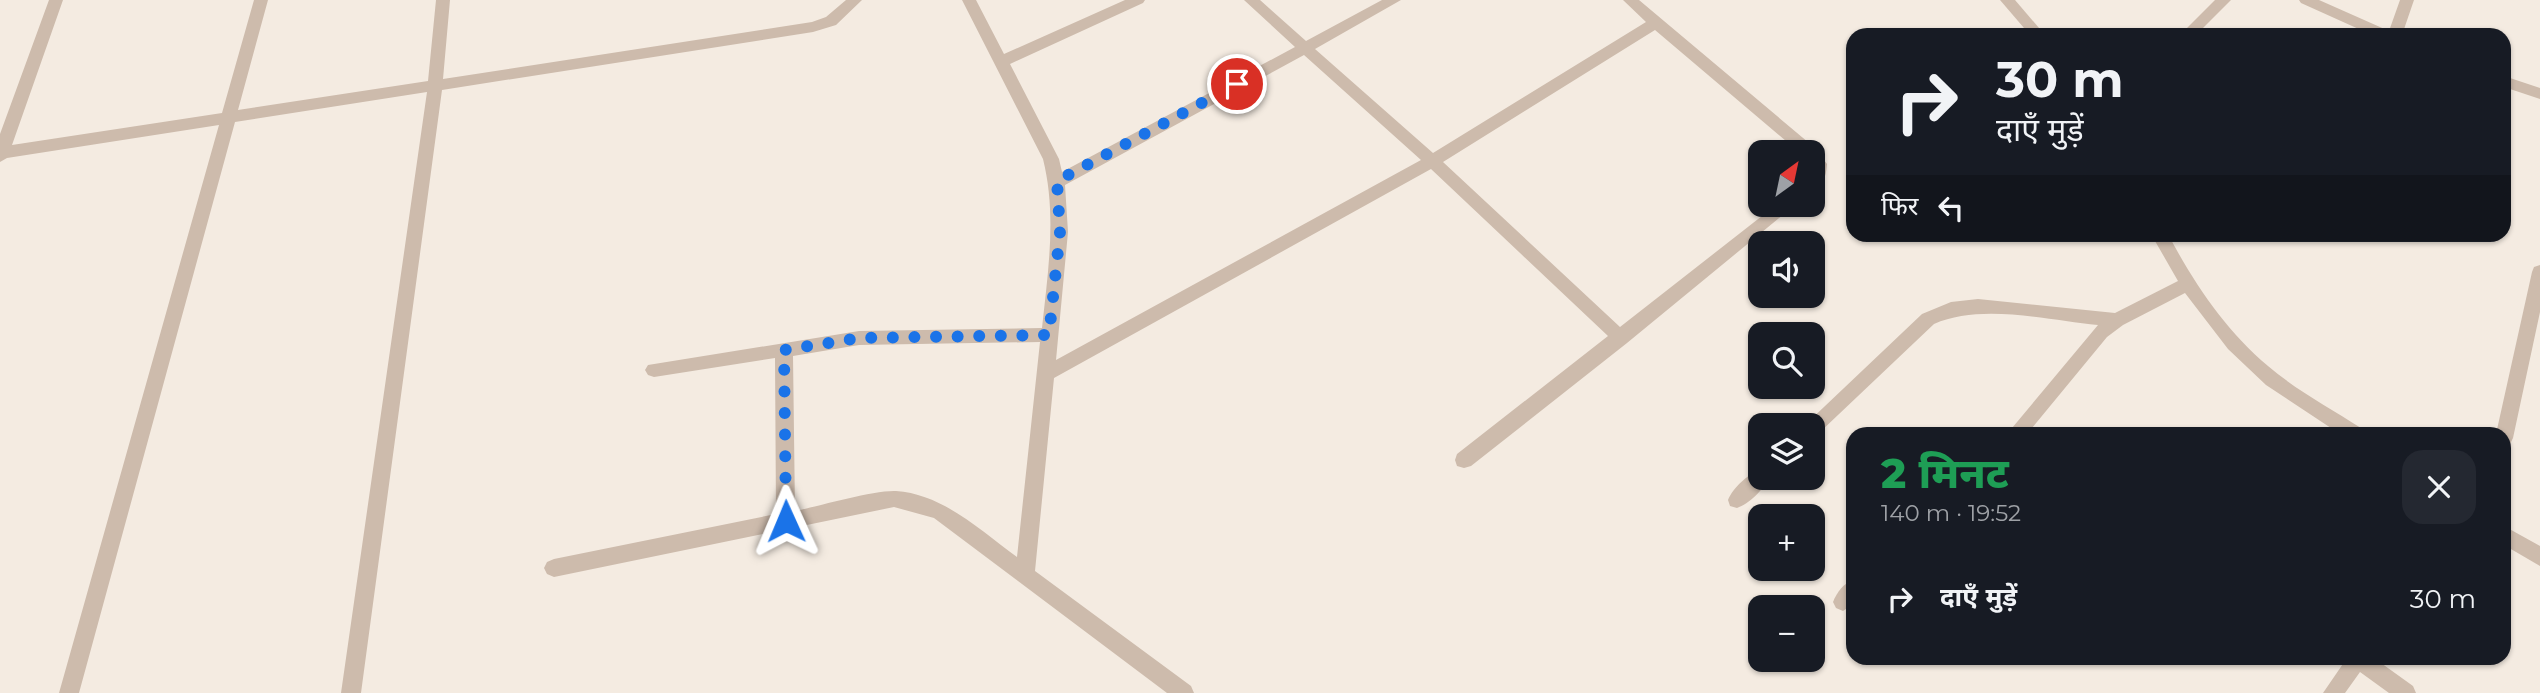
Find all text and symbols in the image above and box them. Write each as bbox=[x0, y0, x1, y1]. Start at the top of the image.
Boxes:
text: 30 m bbox=[1996, 50, 2124, 109]
pin bbox=[1207, 54, 1267, 114]
icon: right bbox=[1881, 56, 1972, 147]
icon: arrive bbox=[1218, 65, 1256, 103]
text: दाएँ मुड़ें bbox=[1996, 110, 2084, 149]
north arrow bbox=[1748, 140, 1825, 217]
map controls bbox=[1748, 140, 1825, 672]
icon: left bbox=[1932, 189, 1970, 227]
text: फिर bbox=[1881, 190, 1918, 222]
button: sound bbox=[1748, 231, 1825, 308]
button: search bbox=[1748, 322, 1825, 399]
button: layers bbox=[1748, 413, 1825, 490]
text: 2 मिनट bbox=[1881, 447, 2009, 499]
button: close bbox=[2402, 450, 2476, 524]
position arrow bbox=[749, 484, 823, 558]
text: 140 m · 19:52 bbox=[1881, 499, 2021, 527]
button: + bbox=[1748, 504, 1825, 581]
icon: right bbox=[1881, 580, 1919, 618]
text: दाएँ मुड़ें bbox=[1940, 581, 2017, 613]
text: 30 m bbox=[2410, 583, 2476, 615]
button: − bbox=[1748, 595, 1825, 672]

